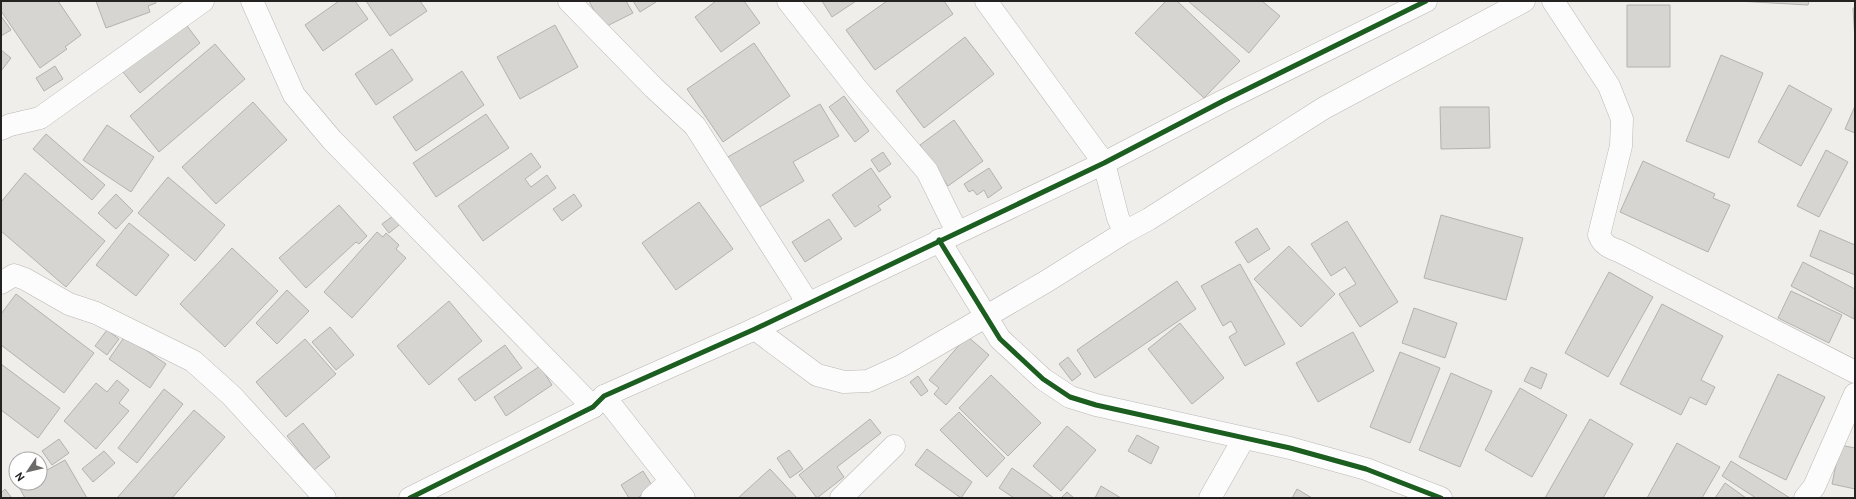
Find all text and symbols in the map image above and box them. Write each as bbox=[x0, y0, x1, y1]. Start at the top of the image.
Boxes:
north arrow bbox=[8, 451, 48, 491]
text: N bbox=[13, 469, 29, 483]

